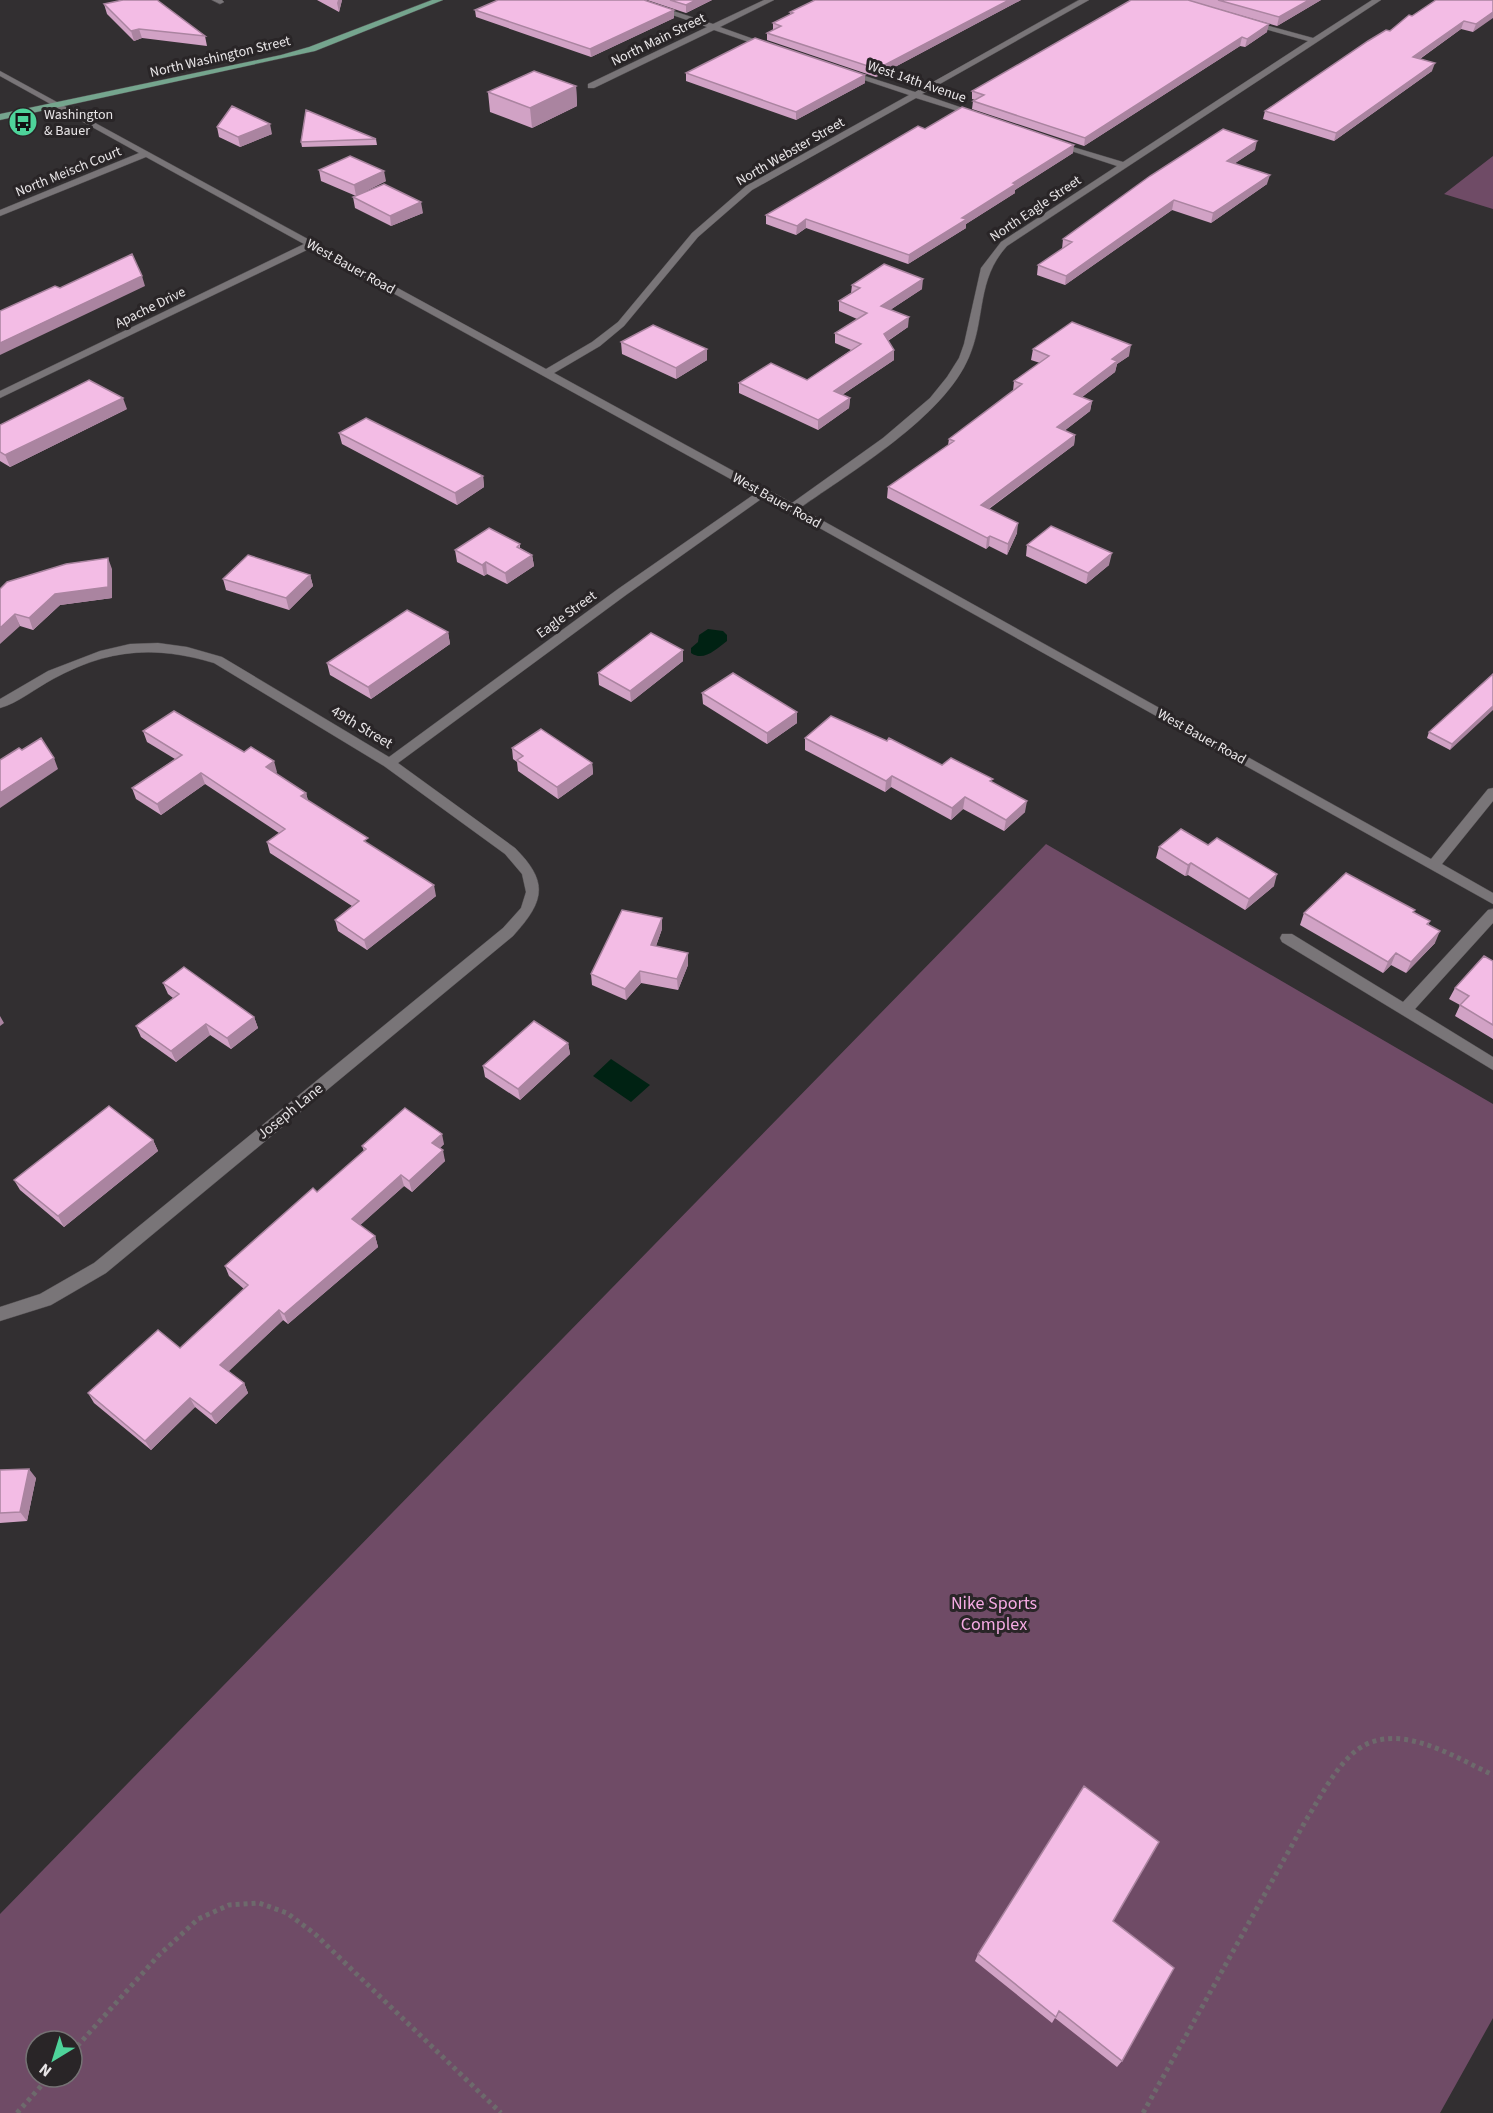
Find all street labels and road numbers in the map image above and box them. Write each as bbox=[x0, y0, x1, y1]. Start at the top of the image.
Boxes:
street label: North Main Street bbox=[608, 8, 709, 71]
street label: North Washington Street bbox=[148, 31, 293, 83]
street label: West 14th Avenue bbox=[865, 56, 969, 108]
street label: North Webster Street bbox=[733, 113, 849, 191]
street label: North Meisch Court bbox=[12, 141, 125, 202]
street label: North Eagle Street bbox=[986, 171, 1086, 247]
street label: West Bauer Road bbox=[303, 234, 398, 300]
street label: Apache Drive bbox=[112, 282, 189, 334]
street label: West Bauer Road bbox=[729, 468, 824, 534]
street label: Eagle Street bbox=[532, 586, 601, 643]
street label: 49th Street bbox=[327, 701, 397, 754]
street label: West Bauer Road bbox=[1154, 704, 1249, 770]
street label: Joseph Lane bbox=[253, 1078, 328, 1144]

